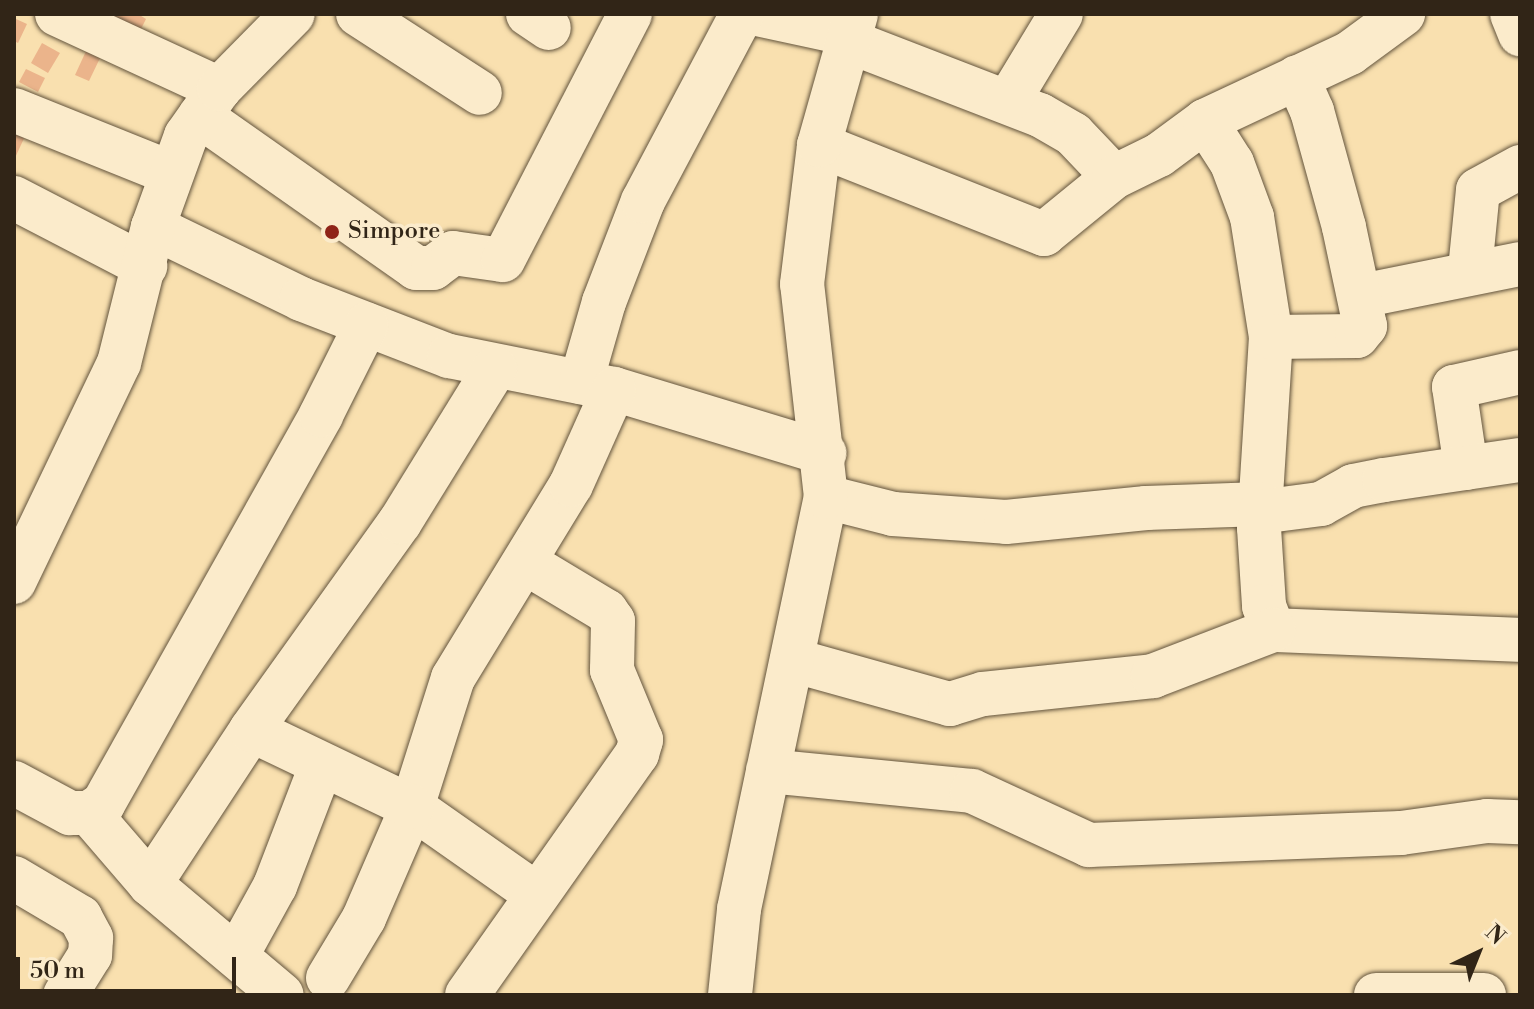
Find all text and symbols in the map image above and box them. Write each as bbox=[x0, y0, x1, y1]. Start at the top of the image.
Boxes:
place label: Simpore bbox=[348, 218, 440, 246]
marker: Simpore bbox=[323, 223, 341, 241]
north arrow bbox=[1438, 913, 1518, 993]
text: N bbox=[1479, 919, 1510, 951]
scale bar bbox=[20, 941, 240, 991]
text: 50 m bbox=[30, 956, 85, 986]

